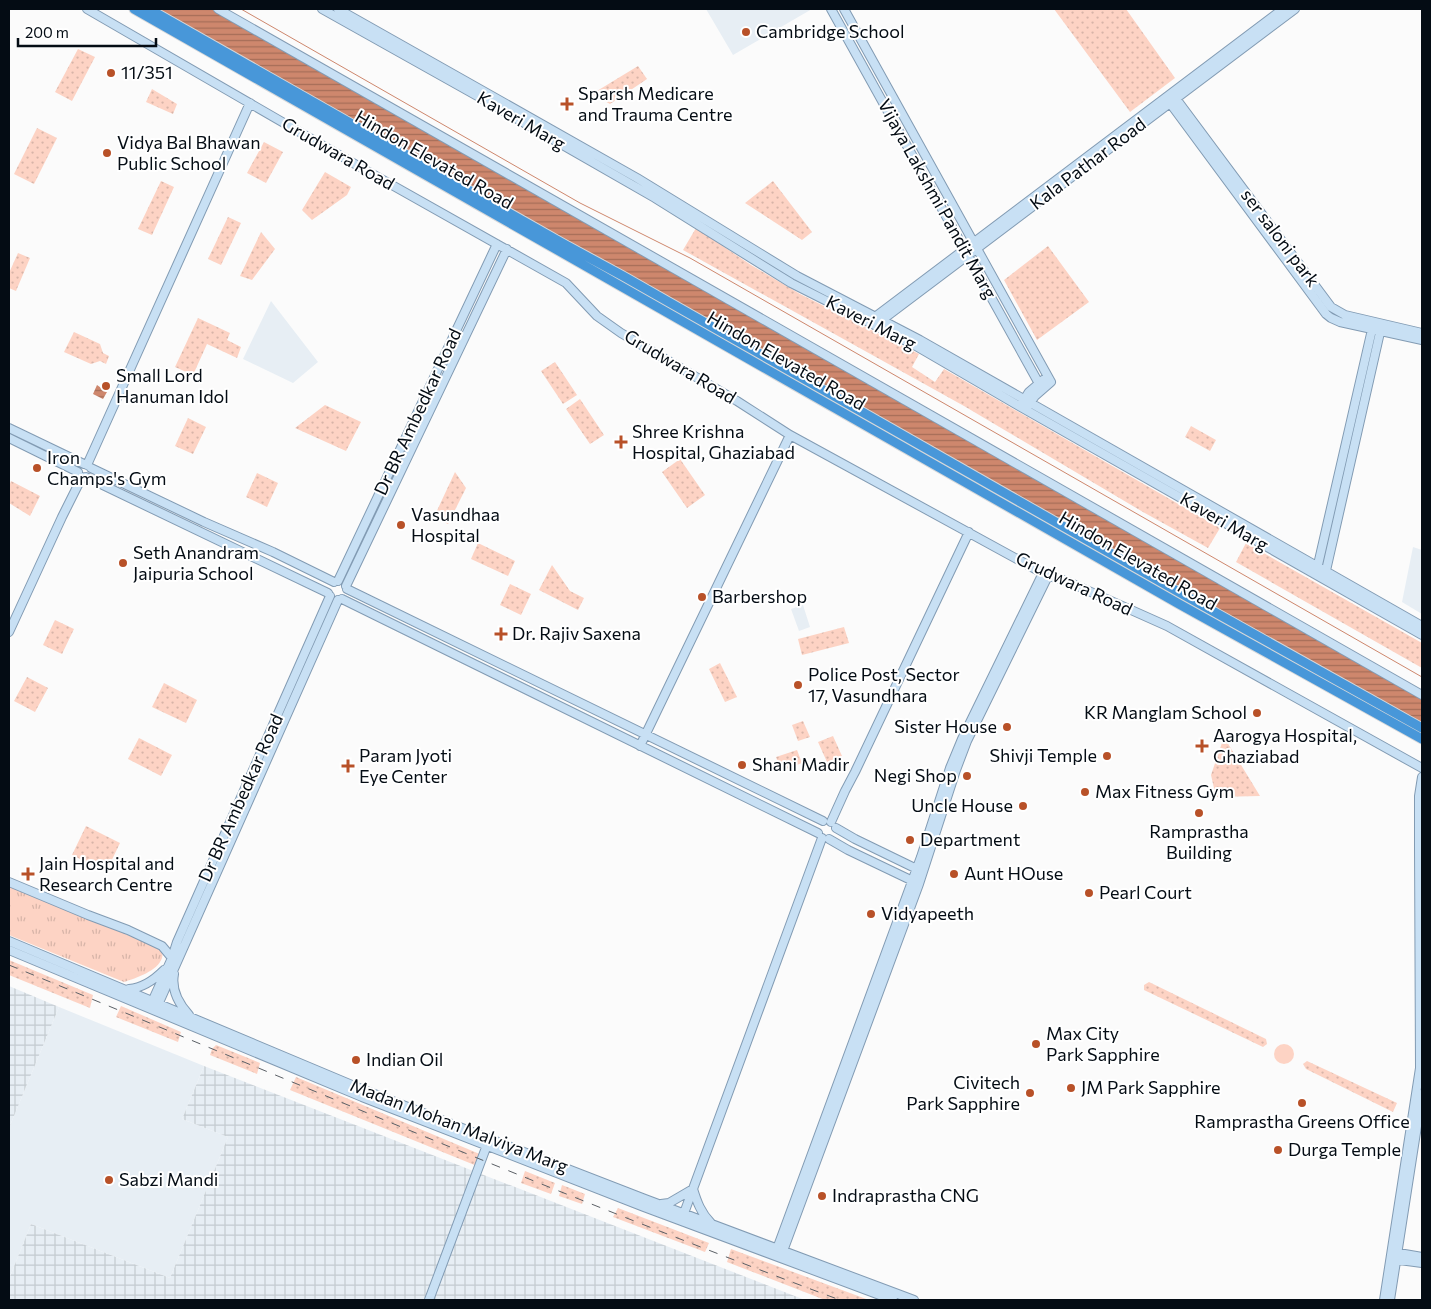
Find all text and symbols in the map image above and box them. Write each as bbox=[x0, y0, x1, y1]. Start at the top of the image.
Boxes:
scale bar bbox=[18, 15, 155, 47]
place label: Cambridge School bbox=[756, 20, 905, 42]
text: 200 m bbox=[25, 23, 69, 41]
marker: Cambridge School bbox=[740, 26, 752, 38]
place label: 11/351 bbox=[121, 61, 173, 83]
marker: 11/351 bbox=[105, 67, 117, 79]
place label: Sparsh Medicare and Trauma Centre bbox=[578, 82, 733, 125]
street label: Kaveri Marg bbox=[473, 86, 570, 154]
street label: Vijaya Lakshmi Pandit Marg bbox=[874, 95, 1002, 302]
marker: Sparsh Medicare and Trauma Centre bbox=[560, 97, 574, 111]
street label: Hindon Elevated Road bbox=[352, 105, 517, 213]
street label: Grudwara Road bbox=[278, 112, 399, 194]
street label: Kala Pathar Road bbox=[1025, 112, 1150, 214]
place label: Vidya Bal Bhawan Public School bbox=[117, 131, 261, 174]
marker: Vidya Bal Bhawan Public School bbox=[101, 147, 113, 159]
street label: ser saloni park bbox=[1237, 184, 1325, 291]
street label: Kaveri Marg bbox=[823, 290, 920, 354]
street label: Hindon Elevated Road bbox=[704, 306, 869, 414]
street label: Grudwara Road bbox=[621, 324, 740, 408]
street label: Dr BR Ambedkar Road bbox=[369, 325, 465, 498]
place label: Small Lord Hanuman Idol bbox=[116, 364, 229, 407]
marker: Small Lord Hanuman Idol bbox=[100, 380, 112, 392]
place label: Shree Krishna Hospital, Ghaziabad bbox=[632, 420, 795, 463]
marker: Shree Krishna Hospital, Ghaziabad bbox=[614, 435, 628, 449]
place label: Iron Champs's Gym bbox=[47, 446, 167, 489]
marker: Iron Champs's Gym bbox=[31, 462, 43, 474]
street label: Kaveri Marg bbox=[1176, 487, 1273, 555]
place label: Vasundhaa Hospital bbox=[411, 503, 500, 546]
street label: Hindon Elevated Road bbox=[1056, 506, 1221, 614]
marker: Vasundhaa Hospital bbox=[395, 519, 407, 531]
place label: Seth Anandram Jaipuria School bbox=[133, 541, 259, 584]
street label: Grudwara Road bbox=[1012, 546, 1136, 620]
marker: Seth Anandram Jaipuria School bbox=[117, 557, 129, 569]
place label: Barbershop bbox=[712, 585, 807, 607]
marker: Barbershop bbox=[696, 591, 708, 603]
place label: Dr. Rajiv Saxena bbox=[512, 622, 641, 644]
marker: Dr. Rajiv Saxena bbox=[494, 627, 508, 641]
place label: Police Post, Sector 17, Vasundhara bbox=[808, 663, 960, 706]
marker: Police Post, Sector 17, Vasundhara bbox=[792, 679, 804, 691]
place label: KR Manglam School bbox=[1084, 701, 1247, 723]
marker: KR Manglam School bbox=[1251, 707, 1263, 719]
street label: Dr BR Ambedkar Road bbox=[193, 710, 287, 885]
place label: Sister House bbox=[894, 715, 997, 737]
marker: Sister House bbox=[1001, 721, 1013, 733]
place label: Aarogya Hospital, Ghaziabad bbox=[1213, 724, 1357, 767]
marker: Aarogya Hospital, Ghaziabad bbox=[1195, 739, 1209, 753]
place label: Param Jyoti Eye Center bbox=[359, 744, 452, 787]
place label: Shivji Temple bbox=[990, 744, 1097, 766]
marker: Shivji Temple bbox=[1101, 750, 1113, 762]
place label: Shani Madir bbox=[752, 753, 849, 775]
marker: Param Jyoti Eye Center bbox=[341, 759, 355, 773]
marker: Shani Madir bbox=[736, 759, 748, 771]
place label: Negi Shop bbox=[874, 764, 957, 786]
marker: Negi Shop bbox=[961, 770, 973, 782]
place label: Max Fitness Gym bbox=[1095, 780, 1234, 802]
marker: Max Fitness Gym bbox=[1079, 786, 1091, 798]
place label: Uncle House bbox=[911, 794, 1013, 816]
marker: Uncle House bbox=[1017, 800, 1029, 812]
marker: Ramprastha Building bbox=[1193, 807, 1205, 819]
place label: Ramprastha Building bbox=[1149, 820, 1249, 863]
place label: Department bbox=[920, 828, 1020, 850]
marker: Department bbox=[904, 834, 916, 846]
place label: Jain Hospital and Research Centre bbox=[39, 852, 175, 895]
place label: Aunt HOuse bbox=[964, 862, 1063, 884]
marker: Jain Hospital and Research Centre bbox=[21, 867, 35, 881]
marker: Aunt HOuse bbox=[948, 868, 960, 880]
place label: Pearl Court bbox=[1099, 881, 1192, 903]
marker: Pearl Court bbox=[1083, 887, 1095, 899]
place label: Vidyapeeth bbox=[881, 902, 974, 924]
marker: Vidyapeeth bbox=[865, 908, 877, 920]
place label: Max City Park Sapphire bbox=[1046, 1022, 1160, 1065]
marker: Max City Park Sapphire bbox=[1030, 1038, 1042, 1050]
place label: Indian Oil bbox=[366, 1048, 443, 1070]
marker: Indian Oil bbox=[350, 1054, 362, 1066]
place label: Civitech Park Sapphire bbox=[906, 1071, 1020, 1114]
street label: Madan Mohan Malviya Marg bbox=[347, 1073, 572, 1177]
place label: JM Park Sapphire bbox=[1081, 1076, 1221, 1098]
marker: JM Park Sapphire bbox=[1065, 1082, 1077, 1094]
marker: Civitech Park Sapphire bbox=[1024, 1087, 1036, 1099]
marker: Ramprastha Greens Office bbox=[1296, 1097, 1308, 1109]
place label: Ramprastha Greens Office bbox=[1194, 1110, 1410, 1132]
place label: Durga Temple bbox=[1288, 1138, 1401, 1160]
marker: Durga Temple bbox=[1272, 1144, 1284, 1156]
place label: Sabzi Mandi bbox=[119, 1168, 218, 1190]
marker: Sabzi Mandi bbox=[103, 1174, 115, 1186]
place label: Indraprastha CNG bbox=[832, 1184, 979, 1206]
marker: Indraprastha CNG bbox=[816, 1190, 828, 1202]

